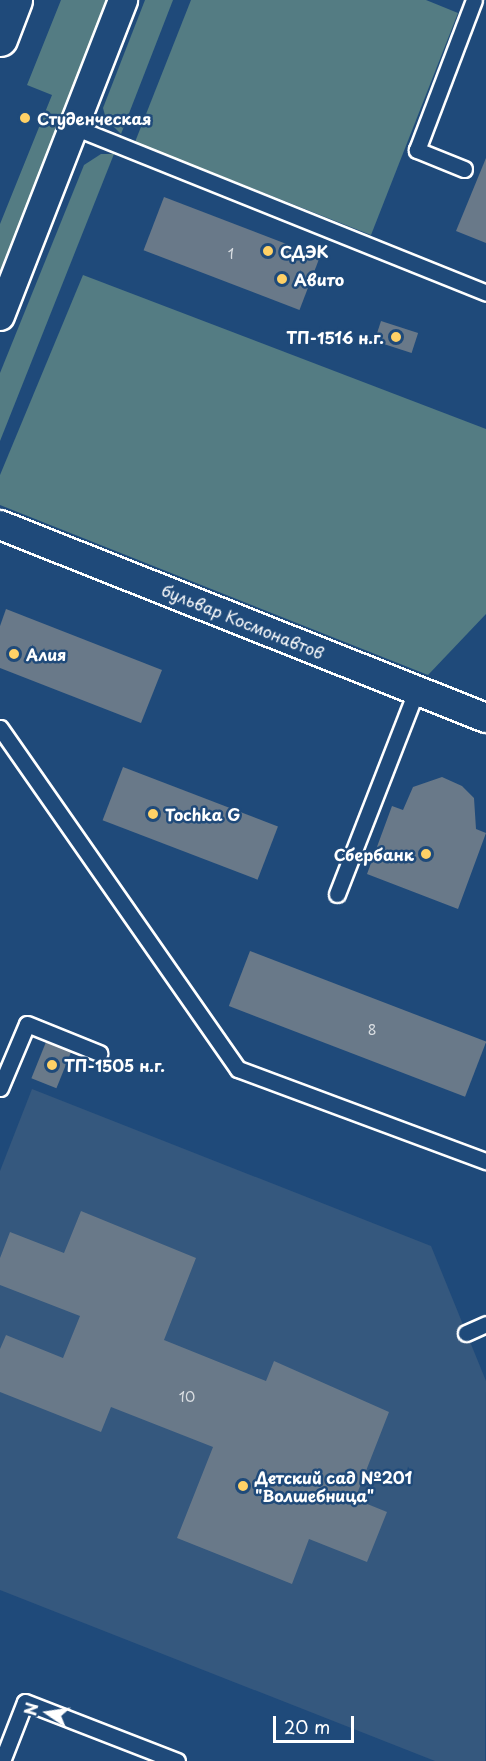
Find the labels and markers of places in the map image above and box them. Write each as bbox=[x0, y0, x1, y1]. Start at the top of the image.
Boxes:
place label: Студенческая bbox=[37, 108, 151, 128]
marker: Студенческая bbox=[18, 111, 32, 125]
place label: СДЭК bbox=[280, 241, 328, 261]
marker: СДЭК bbox=[261, 244, 275, 258]
place label: Авито bbox=[294, 269, 344, 289]
marker: Авито bbox=[275, 272, 289, 286]
place label: ТП-1516 н.г. bbox=[286, 327, 384, 347]
marker: ТП-1516 н.г. bbox=[389, 330, 403, 344]
place label: Алия bbox=[26, 644, 66, 664]
marker: Алия bbox=[7, 647, 21, 661]
place label: Tochka G bbox=[165, 804, 242, 824]
marker: Tochka G bbox=[146, 807, 160, 821]
place label: Сбербанк bbox=[334, 844, 414, 864]
marker: Сбербанк bbox=[419, 847, 433, 861]
place label: ТП-1505 н.г. bbox=[64, 1055, 165, 1075]
marker: ТП-1505 н.г. bbox=[45, 1058, 59, 1072]
place label: Детский сад №201 "Волшебница" bbox=[255, 1467, 413, 1505]
marker: Детский сад №201 "Волшебница" bbox=[236, 1479, 250, 1493]

